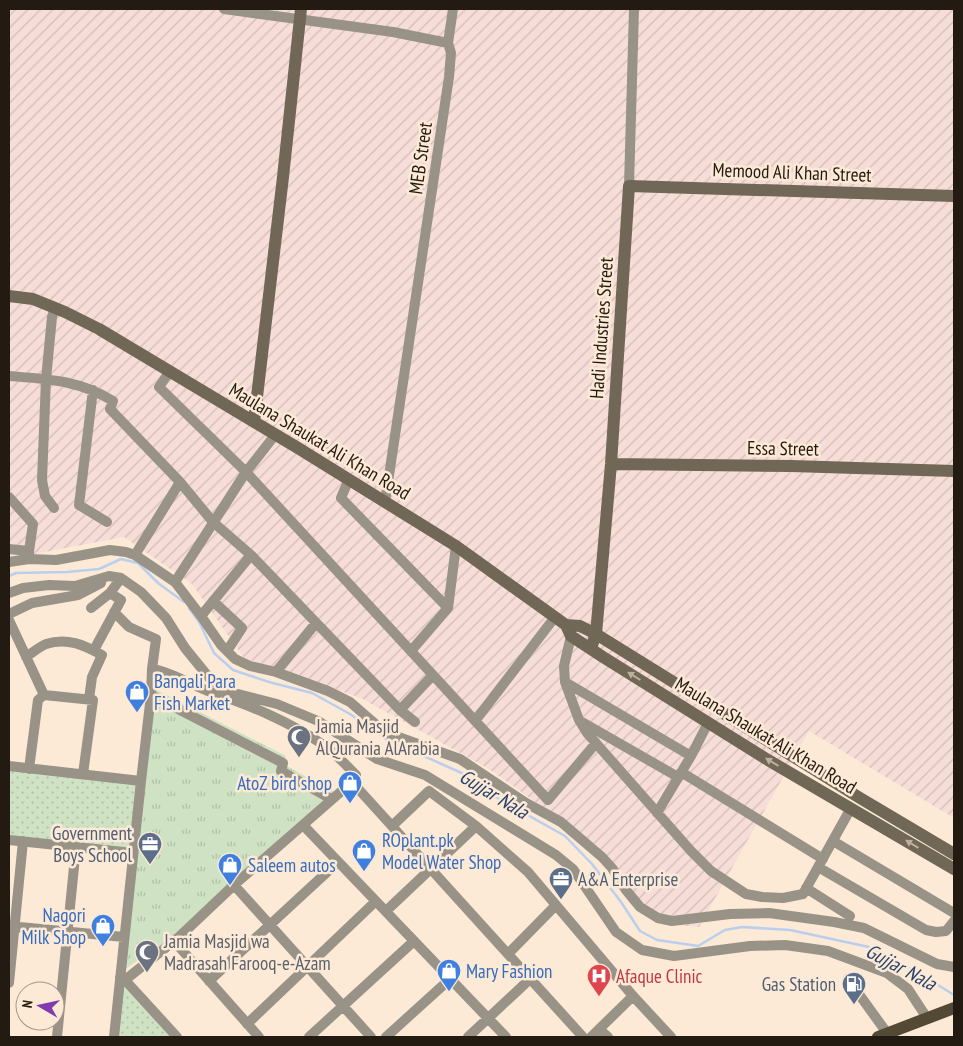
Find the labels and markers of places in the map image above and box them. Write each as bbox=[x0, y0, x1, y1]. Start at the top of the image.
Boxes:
place label: Bangali Para Fish Market bbox=[154, 669, 236, 715]
shop icon: Bangali Para Fish Market bbox=[124, 679, 150, 713]
place label: Jamia Masjid AlQurania AlArabia bbox=[315, 714, 440, 760]
mosque icon: Jamia Masjid AlQurania AlArabia bbox=[286, 724, 312, 758]
shop icon: AtoZ bird shop bbox=[337, 770, 363, 804]
place label: AtoZ bird shop bbox=[237, 771, 332, 795]
place label: Government Boys School bbox=[52, 821, 133, 867]
place label: ROplant.pk Model Water Shop bbox=[382, 828, 501, 874]
office icon: Government Boys School bbox=[137, 831, 163, 865]
shop icon: ROplant.pk Model Water Shop bbox=[351, 838, 377, 872]
shop icon: Saleem autos bbox=[217, 852, 243, 886]
place label: Saleem autos bbox=[248, 853, 336, 877]
office icon: A&A Enterprise bbox=[548, 866, 574, 900]
place label: A&A Enterprise bbox=[578, 867, 678, 891]
place label: Nagori Milk Shop bbox=[21, 903, 86, 949]
shop icon: Nagori Milk Shop bbox=[90, 913, 116, 947]
place label: Jamia Masjid wa Madrasah Farooq-e-Azam bbox=[163, 929, 331, 975]
mosque icon: Jamia Masjid wa Madrasah Farooq-e-Azam bbox=[134, 939, 160, 973]
shop icon: Mary Fashion bbox=[436, 958, 462, 992]
place label: Mary Fashion bbox=[466, 959, 552, 983]
hospital icon: Afaque Clinic bbox=[586, 963, 612, 997]
place label: Afaque Clinic bbox=[616, 964, 703, 988]
fuel station icon: Gas Station bbox=[841, 971, 867, 1005]
place label: Gas Station bbox=[762, 972, 836, 996]

